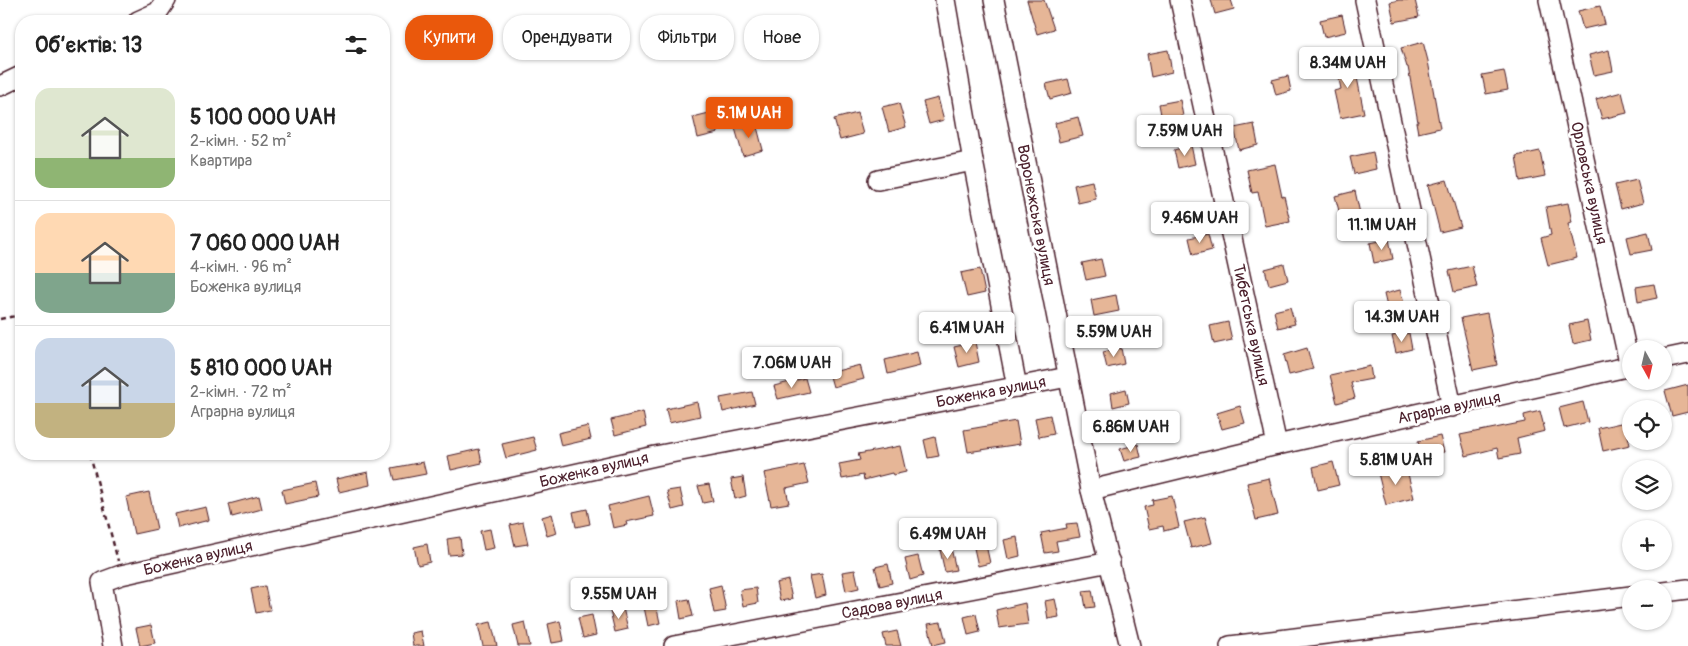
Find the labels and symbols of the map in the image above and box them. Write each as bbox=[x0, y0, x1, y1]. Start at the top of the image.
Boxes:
pin: 8.34M UAH bbox=[1291, 46, 1405, 89]
pin: 5.1M UAH bbox=[697, 96, 801, 139]
pin: 7.59M UAH bbox=[1128, 114, 1242, 157]
street label: Орловська вулиця bbox=[1566, 120, 1612, 246]
street label: Воронєжська вулиця bbox=[1013, 143, 1059, 287]
pin: 9.46M UAH bbox=[1143, 202, 1257, 244]
pin: 11.1M UAH bbox=[1325, 208, 1439, 251]
street label: Тибетська вулиця bbox=[1228, 262, 1274, 388]
pin: 14.3M UAH bbox=[1345, 300, 1459, 343]
pin: 6.41M UAH bbox=[910, 312, 1024, 354]
pin: 5.59M UAH bbox=[1057, 316, 1171, 358]
north arrow bbox=[1622, 340, 1672, 390]
pin: 7.06M UAH bbox=[735, 346, 849, 389]
street label: Боженка вулиця bbox=[934, 372, 1048, 412]
street label: Аграрна вулиця bbox=[1396, 387, 1502, 429]
pin: 6.86M UAH bbox=[1074, 410, 1188, 453]
pin: 5.81M UAH bbox=[1339, 444, 1453, 486]
street label: Боженка вулиця bbox=[538, 448, 650, 492]
pin: 6.49M UAH bbox=[891, 518, 1005, 560]
street label: Боженка вулиця bbox=[142, 536, 254, 580]
pin: 9.55M UAH bbox=[562, 578, 676, 620]
street label: Садова вулиця bbox=[840, 584, 944, 624]

